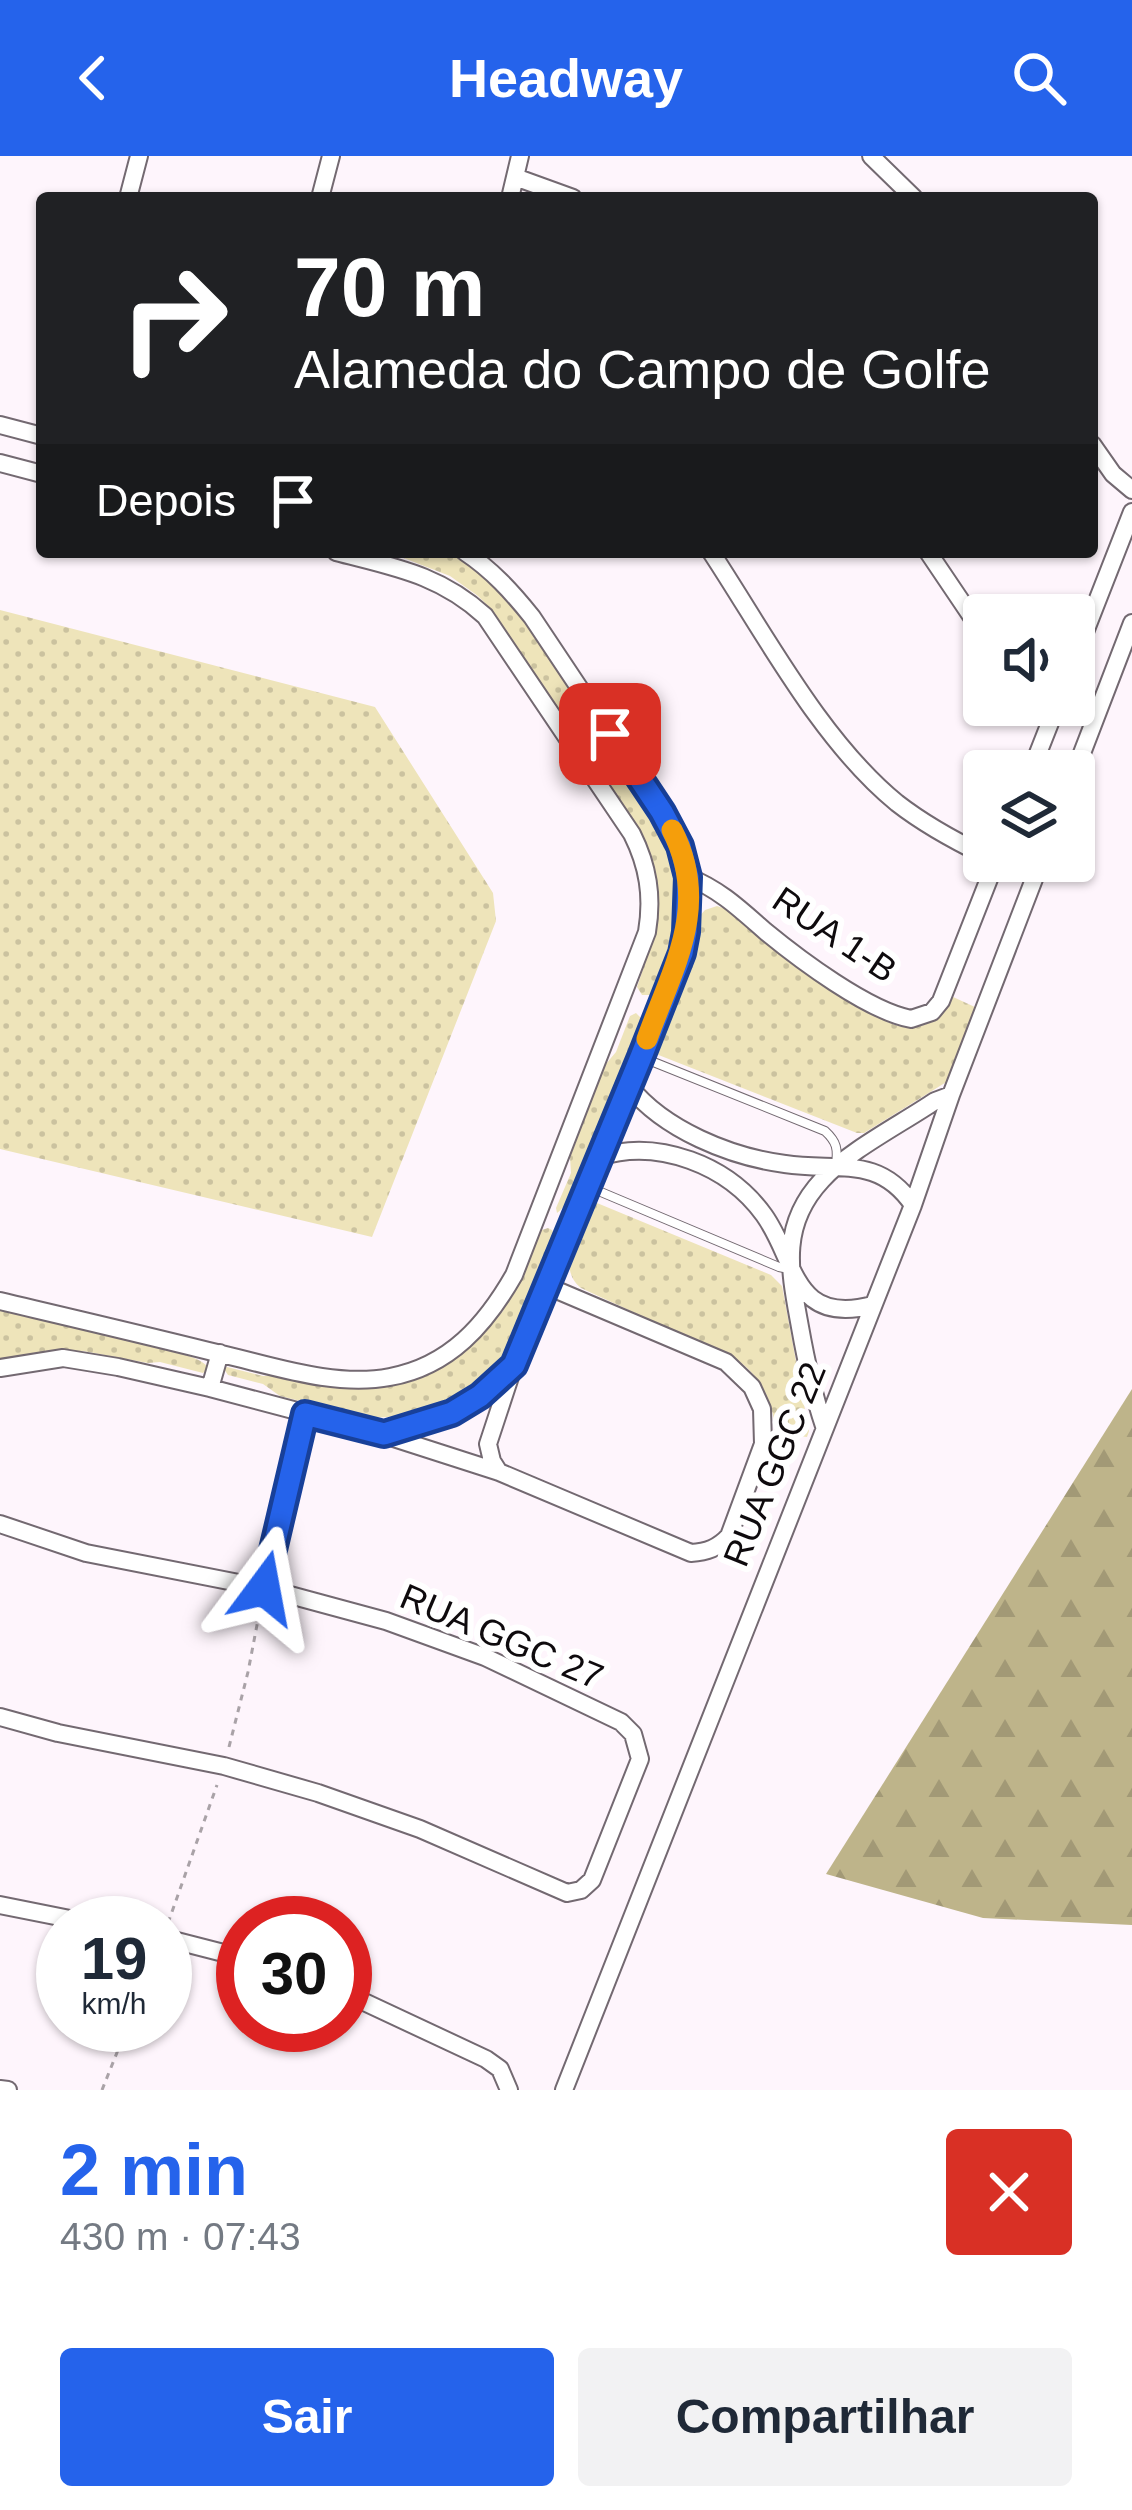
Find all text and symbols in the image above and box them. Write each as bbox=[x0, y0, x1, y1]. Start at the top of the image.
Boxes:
icon: back bbox=[60, 45, 126, 111]
icon: search bbox=[1006, 45, 1072, 111]
text: Headway bbox=[449, 48, 683, 108]
icon: right bbox=[96, 240, 252, 396]
text: 70 m bbox=[294, 240, 485, 334]
text: Alameda do Campo de Golfe bbox=[294, 339, 990, 399]
icon: arrive bbox=[260, 468, 326, 534]
text: Depois bbox=[96, 475, 236, 526]
map controls bbox=[963, 594, 1095, 882]
button: sound bbox=[963, 594, 1095, 726]
pin bbox=[559, 683, 661, 785]
icon: arrive bbox=[577, 701, 643, 767]
button: layers bbox=[963, 750, 1095, 882]
street label: RUA 1-B bbox=[765, 878, 904, 991]
street label: RUA GGC 22 bbox=[715, 1356, 834, 1572]
position arrow bbox=[201, 1525, 327, 1651]
street label: RUA GGC 27 bbox=[394, 1575, 609, 1698]
speed limit sign: 30 bbox=[216, 1896, 372, 2052]
text: 19 bbox=[81, 1925, 147, 1992]
text: km/h bbox=[81, 1987, 147, 2020]
button: close bbox=[946, 2129, 1072, 2255]
text: 2 min bbox=[60, 2130, 248, 2210]
text: 430 m · 07:43 bbox=[60, 2215, 301, 2258]
button: Sair bbox=[60, 2348, 554, 2486]
button: Compartilhar bbox=[578, 2348, 1072, 2486]

